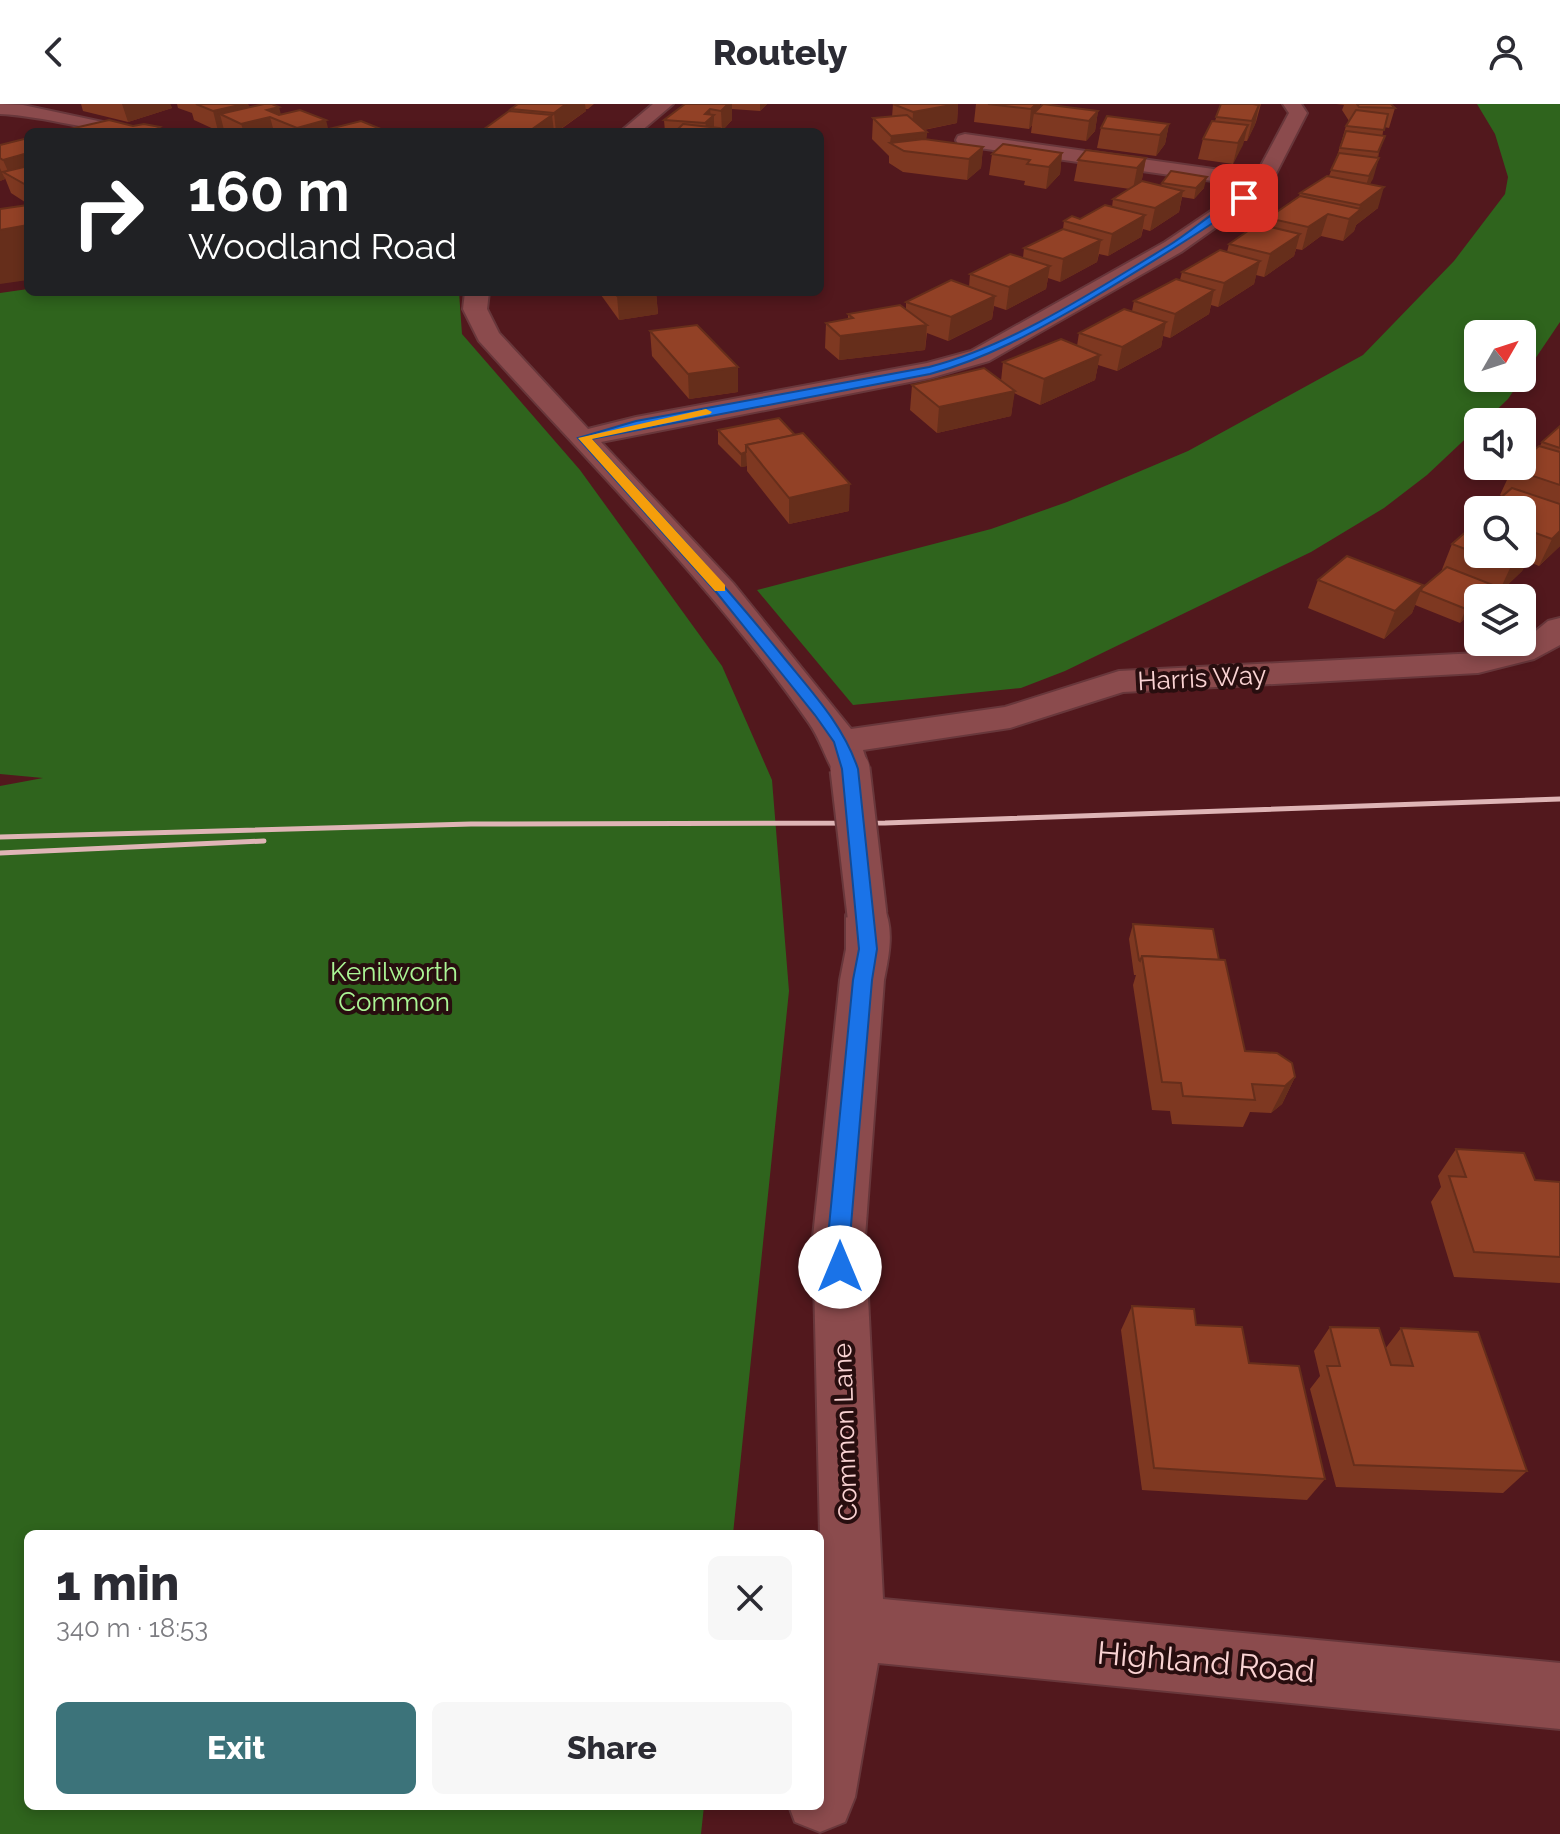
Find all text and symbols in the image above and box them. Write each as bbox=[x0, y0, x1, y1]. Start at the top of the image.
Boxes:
icon: back bbox=[32, 30, 76, 74]
icon: person bbox=[1484, 30, 1528, 74]
text: Routely bbox=[713, 31, 847, 73]
text: 160 m bbox=[188, 158, 350, 224]
icon: right bbox=[56, 160, 160, 264]
pin bbox=[1210, 164, 1278, 232]
icon: arrive bbox=[1222, 176, 1266, 220]
text: Woodland Road bbox=[188, 225, 457, 267]
north arrow bbox=[1464, 320, 1536, 392]
map controls bbox=[1464, 320, 1536, 656]
button: sound bbox=[1464, 408, 1536, 480]
button: search bbox=[1464, 496, 1536, 568]
button: layers bbox=[1464, 584, 1536, 656]
street label: Harris Way bbox=[1137, 660, 1267, 696]
park label: Kenilworth Common bbox=[330, 957, 458, 1017]
position arrow bbox=[798, 1225, 882, 1309]
street label: Common Lane bbox=[827, 1342, 863, 1522]
text: 1 min bbox=[56, 1555, 179, 1611]
button: close bbox=[708, 1556, 792, 1640]
text: 340 m · 18:53 bbox=[56, 1613, 208, 1643]
street label: Highland Road bbox=[1096, 1634, 1317, 1689]
button: Exit bbox=[56, 1702, 416, 1794]
button: Share bbox=[432, 1702, 792, 1794]

